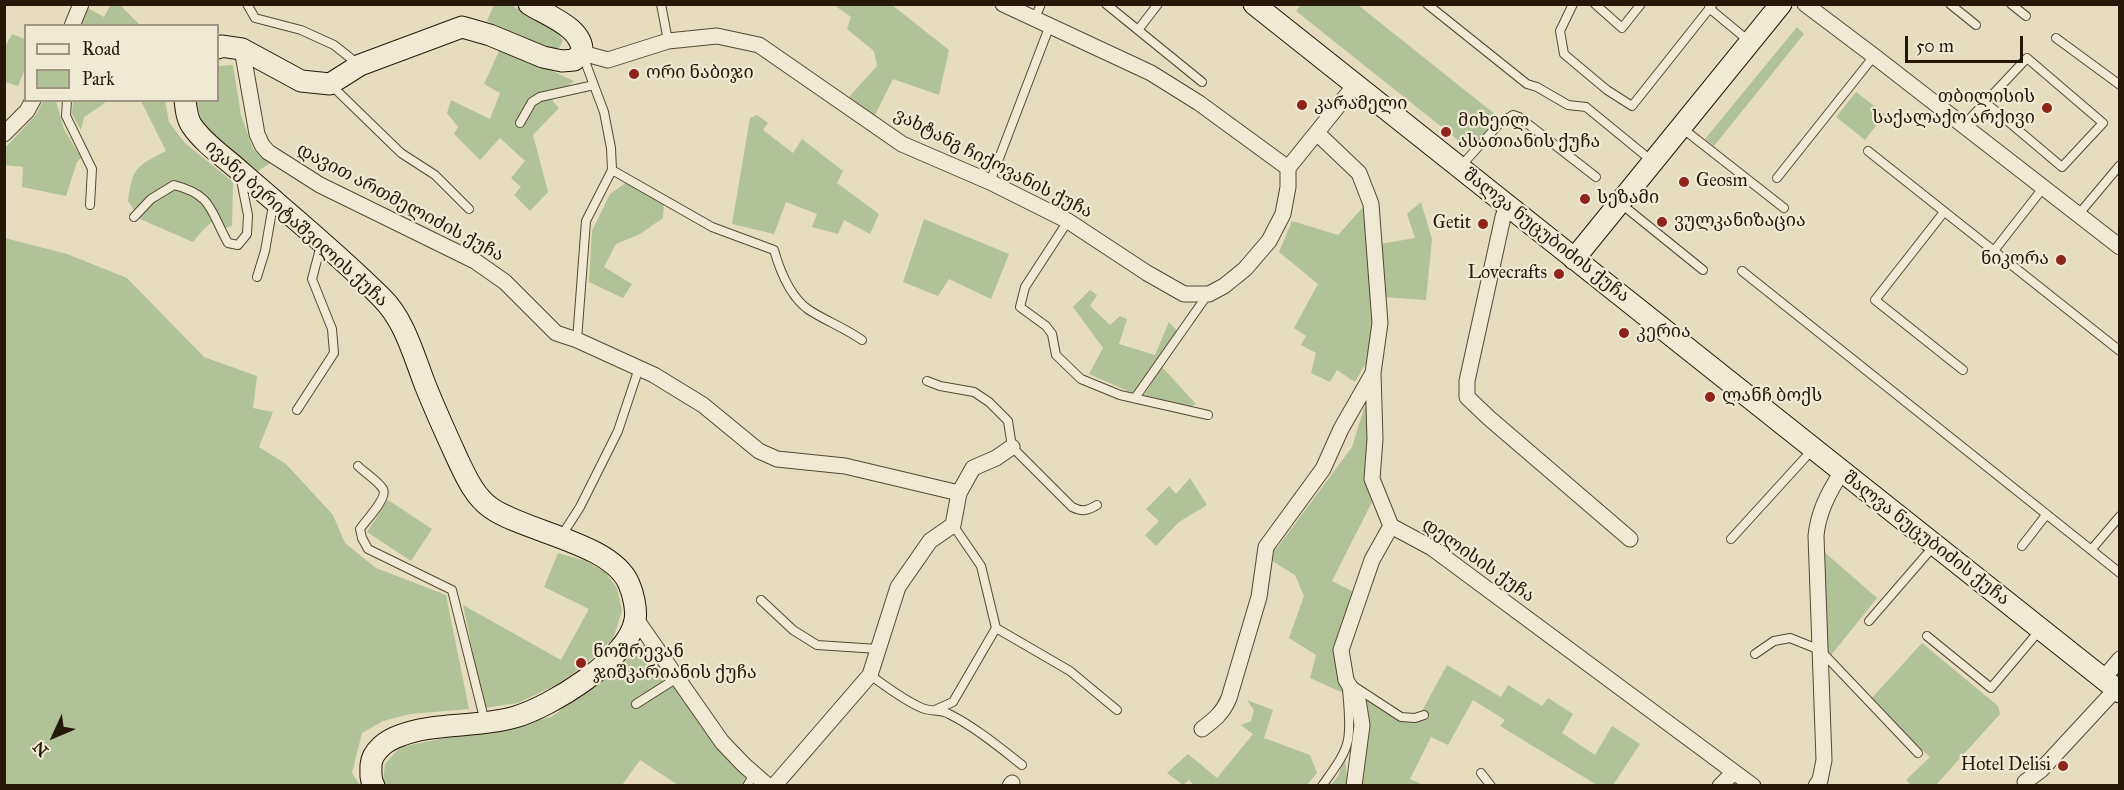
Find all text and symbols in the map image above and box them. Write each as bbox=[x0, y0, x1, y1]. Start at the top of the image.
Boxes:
legend bbox=[24, 24, 219, 102]
scale bar bbox=[1908, 24, 2026, 62]
text: 50 m bbox=[1916, 35, 1954, 57]
text: Road bbox=[82, 38, 120, 60]
place label: ორი ნაბიჯი bbox=[646, 63, 754, 85]
marker: ორი ნაბიჯი bbox=[627, 67, 641, 81]
text: Park bbox=[82, 68, 115, 90]
place label: თბილისის საქალაქო არქივი bbox=[1872, 87, 2035, 130]
place label: კარამელი bbox=[1314, 94, 1408, 116]
marker: კარამელი bbox=[1295, 98, 1309, 112]
marker: თბილისის საქალაქო არქივი bbox=[2040, 101, 2054, 115]
street label: ვახტანგ ჩიქოვანის ქუჩა bbox=[890, 104, 1096, 224]
place label: მიხეილ ასათიანის ქუჩა bbox=[1458, 111, 1600, 154]
marker: მიხეილ ასათიანის ქუჩა bbox=[1439, 125, 1453, 139]
street label: ივანე ბერიტაშვილის ქუჩა bbox=[200, 136, 392, 312]
street label: დავით ართმელიძის ქუჩა bbox=[293, 139, 507, 267]
street label: შალვა ნუცუბიძის ქუჩა bbox=[1459, 164, 1633, 308]
place label: Geosm bbox=[1696, 171, 1748, 193]
marker: Geosm bbox=[1677, 175, 1691, 189]
place label: სეზამი bbox=[1597, 188, 1659, 210]
marker: სეზამი bbox=[1578, 192, 1592, 206]
place label: ვულკანიზაცია bbox=[1674, 211, 1806, 233]
place label: Getit bbox=[1433, 213, 1471, 235]
marker: ვულკანიზაცია bbox=[1655, 215, 1669, 229]
marker: Getit bbox=[1476, 217, 1490, 231]
place label: ნიკორა bbox=[1981, 249, 2049, 271]
marker: ნიკორა bbox=[2054, 253, 2068, 267]
place label: Lovecrafts bbox=[1468, 263, 1547, 285]
marker: Lovecrafts bbox=[1552, 267, 1566, 281]
place label: კერია bbox=[1636, 322, 1691, 344]
marker: კერია bbox=[1617, 326, 1631, 340]
place label: ლანჩ ბოქს bbox=[1722, 386, 1822, 408]
marker: ლანჩ ბოქს bbox=[1703, 390, 1717, 404]
street label: შალვა ნუცუბიძის ქუჩა bbox=[1839, 467, 2013, 611]
street label: დელისის ქუჩა bbox=[1418, 514, 1538, 608]
place label: ნოშრევან ჯიშკარიანის ქუჩა bbox=[593, 642, 757, 684]
marker: ნოშრევან ჯიშკარიანის ქუჩა bbox=[574, 656, 588, 670]
north arrow bbox=[24, 706, 84, 766]
text: N bbox=[29, 737, 52, 760]
place label: Hotel Delisi bbox=[1961, 755, 2051, 777]
marker: Hotel Delisi bbox=[2056, 759, 2070, 773]

